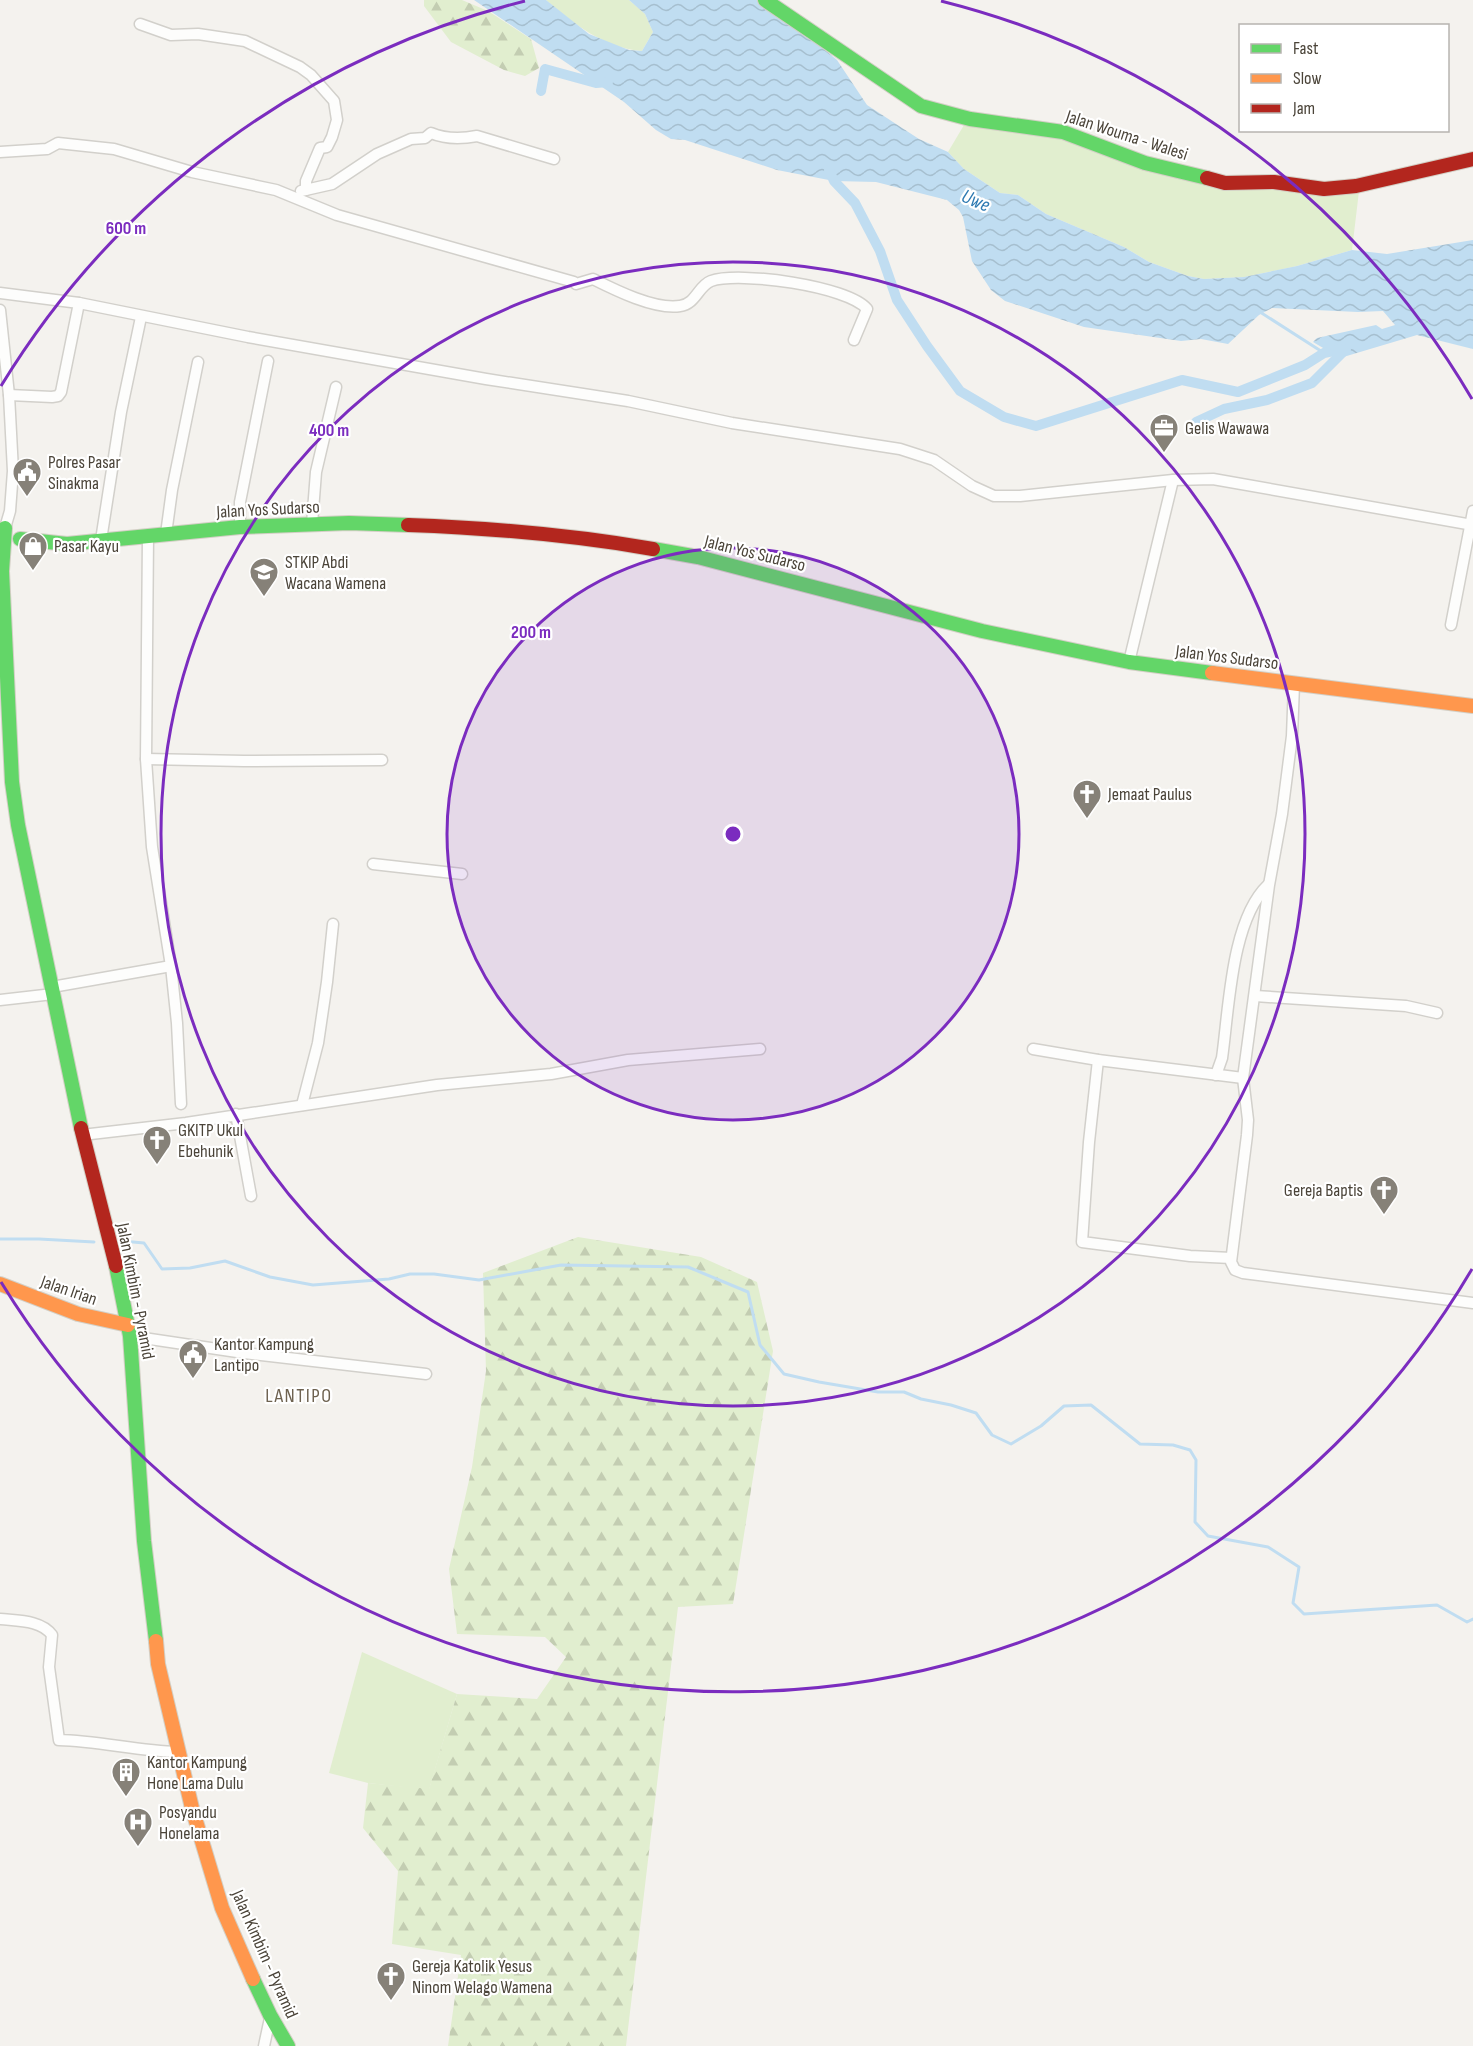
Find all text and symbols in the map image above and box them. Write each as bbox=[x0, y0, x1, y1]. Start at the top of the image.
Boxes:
legend bbox=[1239, 24, 1449, 132]
text: Fast bbox=[1293, 38, 1319, 59]
text: Slow bbox=[1293, 68, 1322, 89]
text: Jam bbox=[1292, 98, 1315, 119]
street label: Jalan Wouma - Walesi bbox=[1062, 106, 1191, 165]
water label: Uwe bbox=[958, 184, 994, 218]
text: 600 m bbox=[106, 218, 146, 239]
office icon: Gelis Wawawa bbox=[1148, 412, 1180, 454]
place label: Gelis Wawawa bbox=[1185, 418, 1269, 439]
text: 400 m bbox=[309, 420, 349, 441]
place label: Polres Pasar Sinakma bbox=[48, 452, 121, 494]
public building icon: Polres Pasar Sinakma bbox=[11, 456, 43, 498]
street label: Jalan Yos Sudarso bbox=[215, 496, 320, 523]
shop icon: Pasar Kayu bbox=[17, 530, 49, 572]
street label: Jalan Yos Sudarso bbox=[701, 531, 808, 576]
place label: Pasar Kayu bbox=[54, 536, 119, 557]
place label: STKIP Abdi Wacana Wamena bbox=[285, 552, 386, 594]
school or university icon: STKIP Abdi Wacana Wamena bbox=[248, 556, 280, 598]
text: 200 m bbox=[511, 622, 551, 643]
street label: Jalan Yos Sudarso bbox=[1173, 641, 1280, 674]
church icon: Jemaat Paulus bbox=[1071, 778, 1103, 820]
place label: Jemaat Paulus bbox=[1107, 784, 1192, 805]
centre of rings bbox=[723, 824, 743, 844]
place label: GKITP Ukul Ebehunik bbox=[178, 1120, 243, 1162]
church icon: GKITP Ukul Ebehunik bbox=[141, 1124, 173, 1166]
church icon: Gereja Baptis bbox=[1368, 1174, 1400, 1216]
place label: Gereja Baptis bbox=[1284, 1180, 1363, 1201]
street label: Jalan Kimbim - Pyramid bbox=[112, 1220, 159, 1361]
street label: Jalan Irian bbox=[37, 1271, 100, 1310]
place label: Kantor Kampung Lantipo bbox=[214, 1334, 314, 1376]
public building icon: Kantor Kampung Lantipo bbox=[177, 1338, 209, 1380]
district label: LANTIPO bbox=[265, 1384, 333, 1408]
place label: Kantor Kampung Hone Lama Dulu bbox=[147, 1752, 247, 1794]
building icon: Kantor Kampung Hone Lama Dulu bbox=[110, 1756, 142, 1798]
place label: Posyandu Honelama bbox=[159, 1802, 219, 1844]
hospital icon: Posyandu Honelama bbox=[122, 1806, 154, 1848]
street label: Jalan Kimbim - Pyramid bbox=[226, 1886, 302, 2022]
place label: Gereja Katolik Yesus Ninom Welago Wamena bbox=[412, 1956, 552, 1998]
church icon: Gereja Katolik Yesus Ninom Welago Wamena bbox=[375, 1960, 407, 2002]

